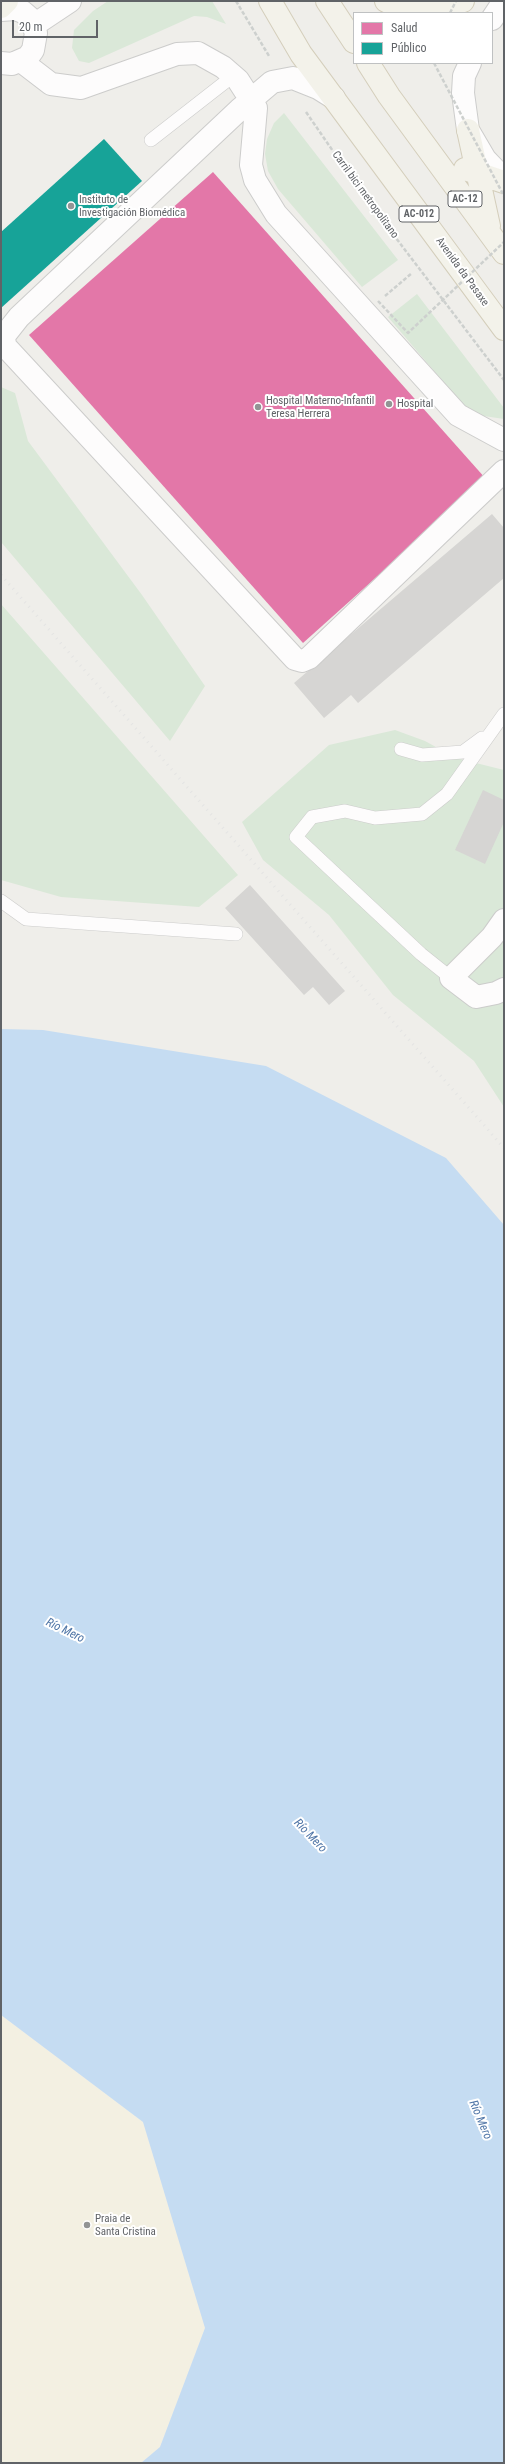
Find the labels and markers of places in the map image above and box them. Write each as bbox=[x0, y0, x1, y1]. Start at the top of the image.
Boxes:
place label: Instituto de Investigación Biomédica bbox=[79, 193, 185, 219]
marker: Instituto de Investigación Biomédica bbox=[66, 201, 76, 211]
place label: Hospital Materno-Infantil Teresa Herrera bbox=[266, 394, 374, 420]
place label: Hospital bbox=[397, 397, 433, 411]
marker: Hospital bbox=[384, 399, 394, 409]
marker: Hospital Materno-Infantil Teresa Herrera bbox=[253, 402, 263, 412]
place label: Praia de Santa Cristina bbox=[95, 2212, 156, 2238]
marker: Praia de Santa Cristina bbox=[82, 2220, 92, 2230]

